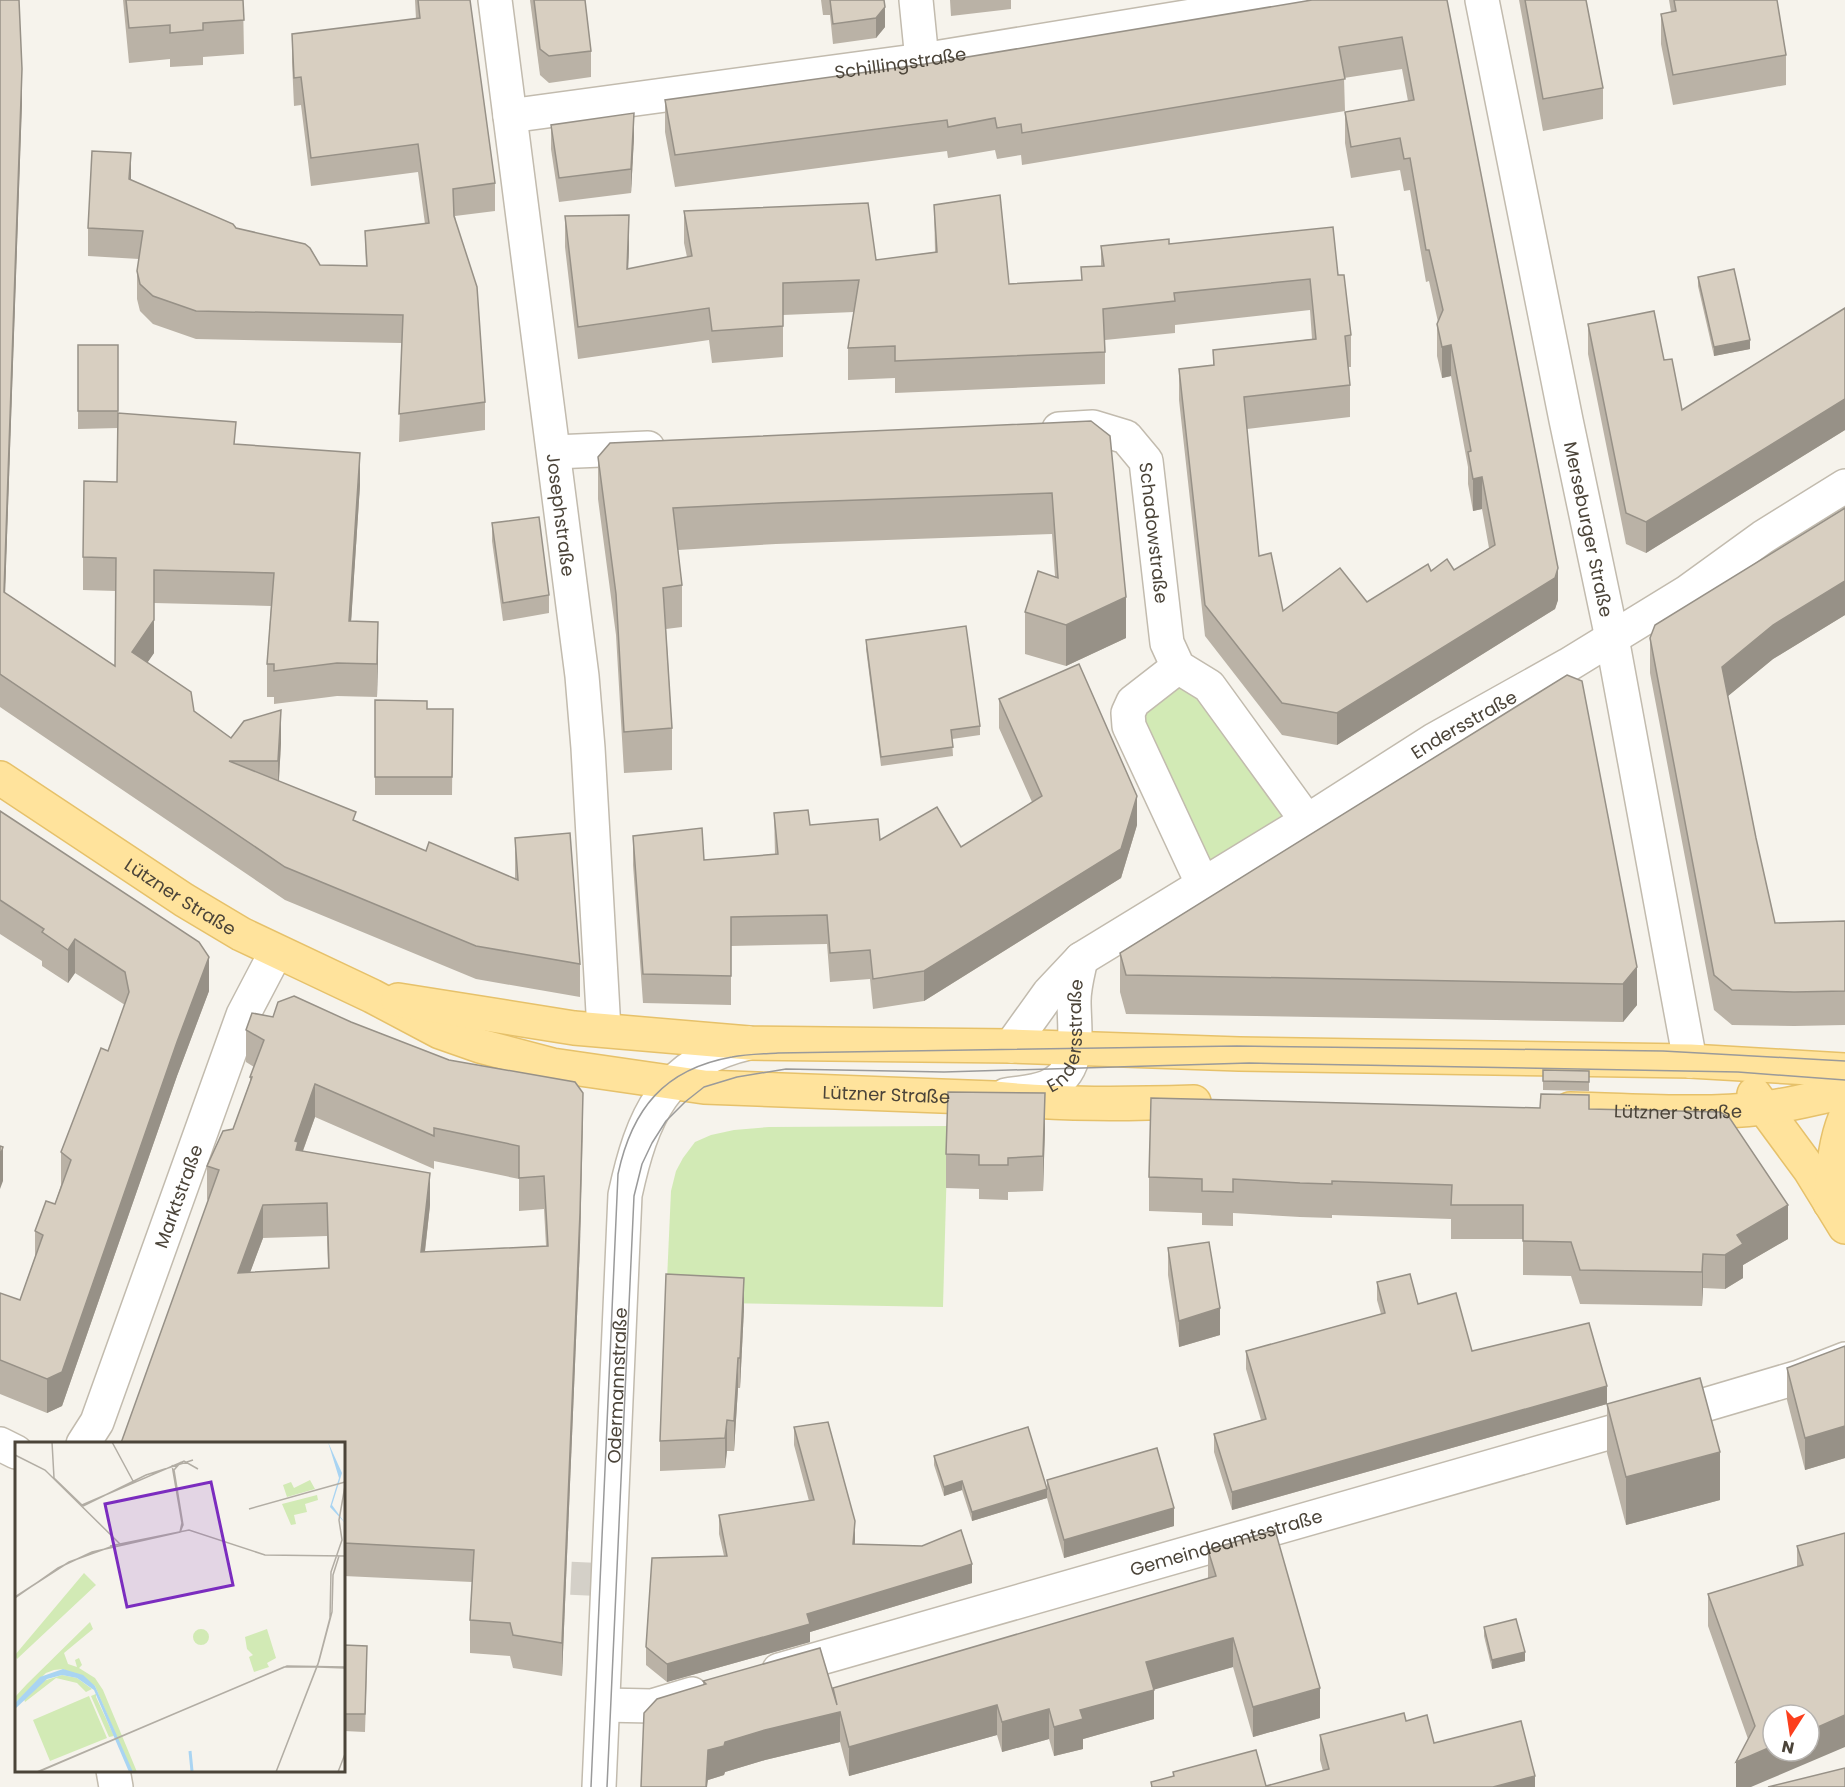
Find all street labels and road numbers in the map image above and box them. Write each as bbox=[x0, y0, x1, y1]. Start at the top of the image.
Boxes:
street label: Schillingstraße bbox=[833, 40, 968, 84]
street label: Merseburger Straße bbox=[1558, 439, 1620, 619]
street label: Josephstraße bbox=[541, 452, 582, 578]
street label: Schadowstraße bbox=[1134, 461, 1175, 605]
street label: Endersstraße bbox=[1406, 684, 1521, 764]
street label: Lützner Straße bbox=[120, 852, 241, 941]
street label: Endersstraße bbox=[1042, 977, 1089, 1098]
street label: Lützner Straße bbox=[822, 1079, 951, 1109]
street label: Lützner Straße bbox=[1613, 1098, 1743, 1125]
street label: Marktstraße bbox=[148, 1141, 208, 1251]
street label: Odermannstraße bbox=[601, 1307, 633, 1464]
street label: Gemeindeamtsstraße bbox=[1127, 1503, 1325, 1582]

